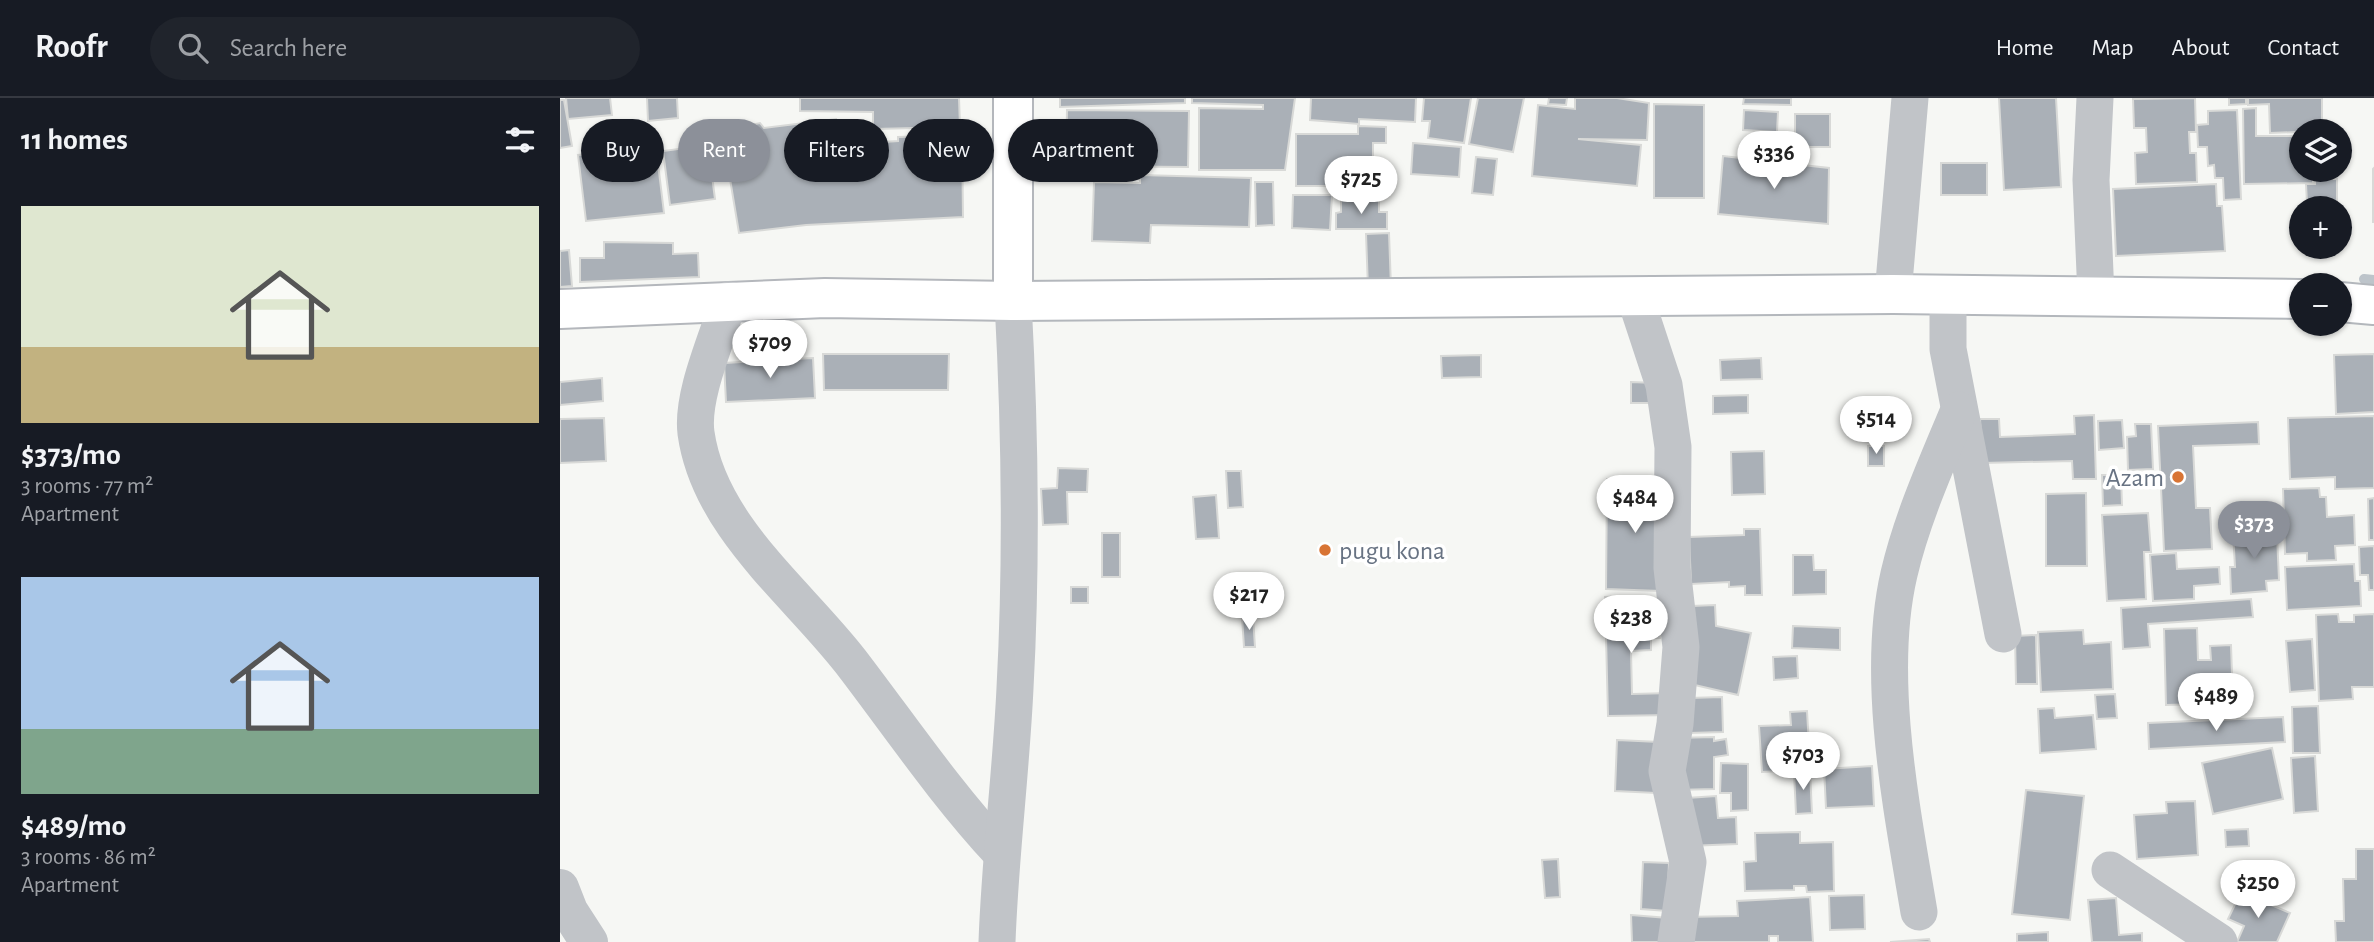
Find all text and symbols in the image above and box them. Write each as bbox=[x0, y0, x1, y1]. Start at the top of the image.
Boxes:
search box bbox=[150, 17, 640, 80]
icon: search bbox=[174, 29, 212, 67]
text: Roofr bbox=[35, 31, 108, 64]
text: Search here bbox=[230, 35, 347, 61]
text: Home bbox=[1996, 36, 2054, 60]
text: Map bbox=[2092, 36, 2134, 60]
text: About bbox=[2172, 36, 2229, 60]
text: Contact bbox=[2267, 36, 2339, 60]
chip: Buy bbox=[581, 119, 664, 182]
chip: Rent bbox=[678, 119, 770, 182]
chip: Filters bbox=[784, 119, 889, 182]
chip: New bbox=[903, 119, 994, 182]
chip: Apartment bbox=[1008, 119, 1158, 182]
map controls bbox=[2289, 119, 2352, 336]
button: layers bbox=[2289, 119, 2352, 182]
icon: filters bbox=[501, 121, 539, 159]
text: 11 homes bbox=[21, 125, 128, 155]
pin: $336 bbox=[1733, 132, 1815, 191]
text: $336 bbox=[1753, 142, 1795, 165]
pin: $725 bbox=[1320, 156, 1402, 216]
text: $725 bbox=[1340, 167, 1382, 190]
button: + bbox=[2289, 196, 2352, 259]
icon: home bbox=[217, 252, 343, 378]
button: − bbox=[2289, 273, 2352, 336]
pin: $709 bbox=[729, 320, 811, 380]
text: $709 bbox=[748, 331, 792, 354]
pin: $514 bbox=[1835, 396, 1917, 456]
text: $514 bbox=[1856, 407, 1896, 430]
text: $373/mo bbox=[21, 440, 121, 470]
place label: Azam bbox=[2106, 465, 2164, 491]
marker: Azam bbox=[2170, 469, 2186, 485]
text: 3 rooms · 77 m² bbox=[21, 475, 153, 498]
pin: $484 bbox=[1594, 476, 1676, 535]
text: $484 bbox=[1613, 486, 1657, 509]
pin: $373 bbox=[2213, 502, 2295, 561]
text: Apartment bbox=[21, 503, 119, 526]
text: $373 bbox=[2234, 512, 2274, 535]
place label: pugu kona bbox=[1339, 538, 1445, 564]
marker: pugu kona bbox=[1317, 542, 1333, 558]
pin: $217 bbox=[1208, 573, 1290, 632]
text: $217 bbox=[1229, 583, 1269, 606]
pin: $238 bbox=[1590, 596, 1672, 655]
text: $238 bbox=[1610, 606, 1652, 629]
icon: home bbox=[217, 623, 343, 749]
pin: $489 bbox=[2175, 674, 2257, 733]
text: $489 bbox=[2194, 684, 2238, 707]
pin: $703 bbox=[1762, 732, 1844, 792]
text: $703 bbox=[1782, 743, 1824, 766]
text: $489/mo bbox=[21, 811, 126, 841]
text: 3 rooms · 86 m² bbox=[21, 846, 156, 869]
pin: $250 bbox=[2217, 860, 2299, 920]
text: $250 bbox=[2236, 871, 2280, 894]
text: Apartment bbox=[21, 874, 119, 897]

